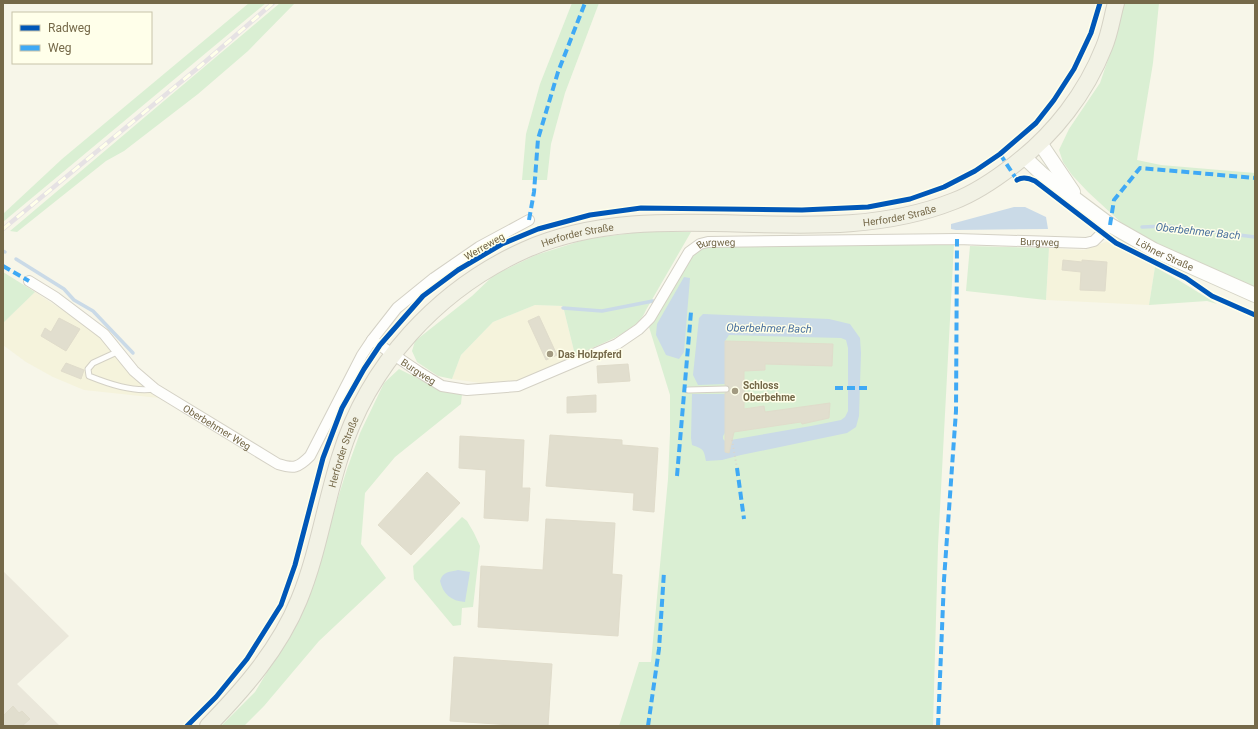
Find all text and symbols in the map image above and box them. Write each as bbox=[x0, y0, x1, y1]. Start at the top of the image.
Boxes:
legend bbox=[12, 12, 152, 64]
text: Radweg bbox=[48, 21, 91, 35]
text: Weg bbox=[48, 41, 72, 55]
street label: Herforder Straße bbox=[862, 203, 937, 228]
water label: Oberbehmer Bach bbox=[1155, 221, 1241, 242]
street label: Herforder Straße bbox=[540, 222, 614, 249]
street label: Werreweg bbox=[462, 231, 506, 262]
street label: Burgweg bbox=[1020, 236, 1059, 248]
street label: Löhner Straße bbox=[1134, 236, 1195, 273]
street label: Burgweg bbox=[694, 237, 735, 251]
water label: Oberbehmer Bach bbox=[726, 321, 812, 336]
marker: Das Holzpferd bbox=[545, 349, 555, 359]
place label: Das Holzpferd bbox=[558, 349, 622, 360]
street label: Burgweg bbox=[399, 357, 438, 387]
place label: Schloss Oberbehme bbox=[743, 380, 796, 403]
marker: Schloss Oberbehme bbox=[730, 386, 740, 396]
street label: Oberbehmer Weg bbox=[181, 402, 253, 452]
street label: Herforder Straße bbox=[327, 415, 361, 489]

